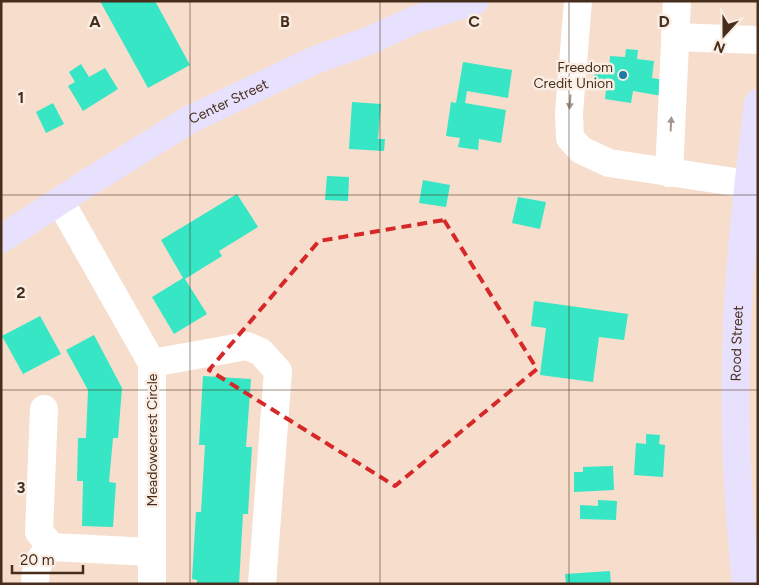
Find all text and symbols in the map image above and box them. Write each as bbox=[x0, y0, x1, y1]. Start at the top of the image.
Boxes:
north arrow bbox=[699, 10, 749, 60]
text: A bbox=[89, 12, 101, 31]
text: B bbox=[280, 12, 290, 31]
text: C bbox=[468, 12, 480, 31]
text: D bbox=[658, 12, 670, 31]
text: N bbox=[711, 37, 728, 57]
place label: Freedom Credit Union bbox=[533, 59, 613, 92]
marker: Freedom Credit Union bbox=[617, 69, 629, 81]
street label: Center Street bbox=[186, 76, 271, 128]
text: 1 bbox=[18, 88, 24, 107]
one-way arrow bbox=[566, 94, 574, 110]
one-way arrow bbox=[667, 116, 675, 132]
text: 2 bbox=[16, 283, 26, 302]
street label: Rood Street bbox=[727, 305, 747, 381]
street label: Meadowecrest Circle bbox=[144, 373, 161, 506]
text: 3 bbox=[17, 478, 26, 497]
scale bar bbox=[12, 542, 84, 574]
text: 20 m bbox=[20, 551, 54, 569]

